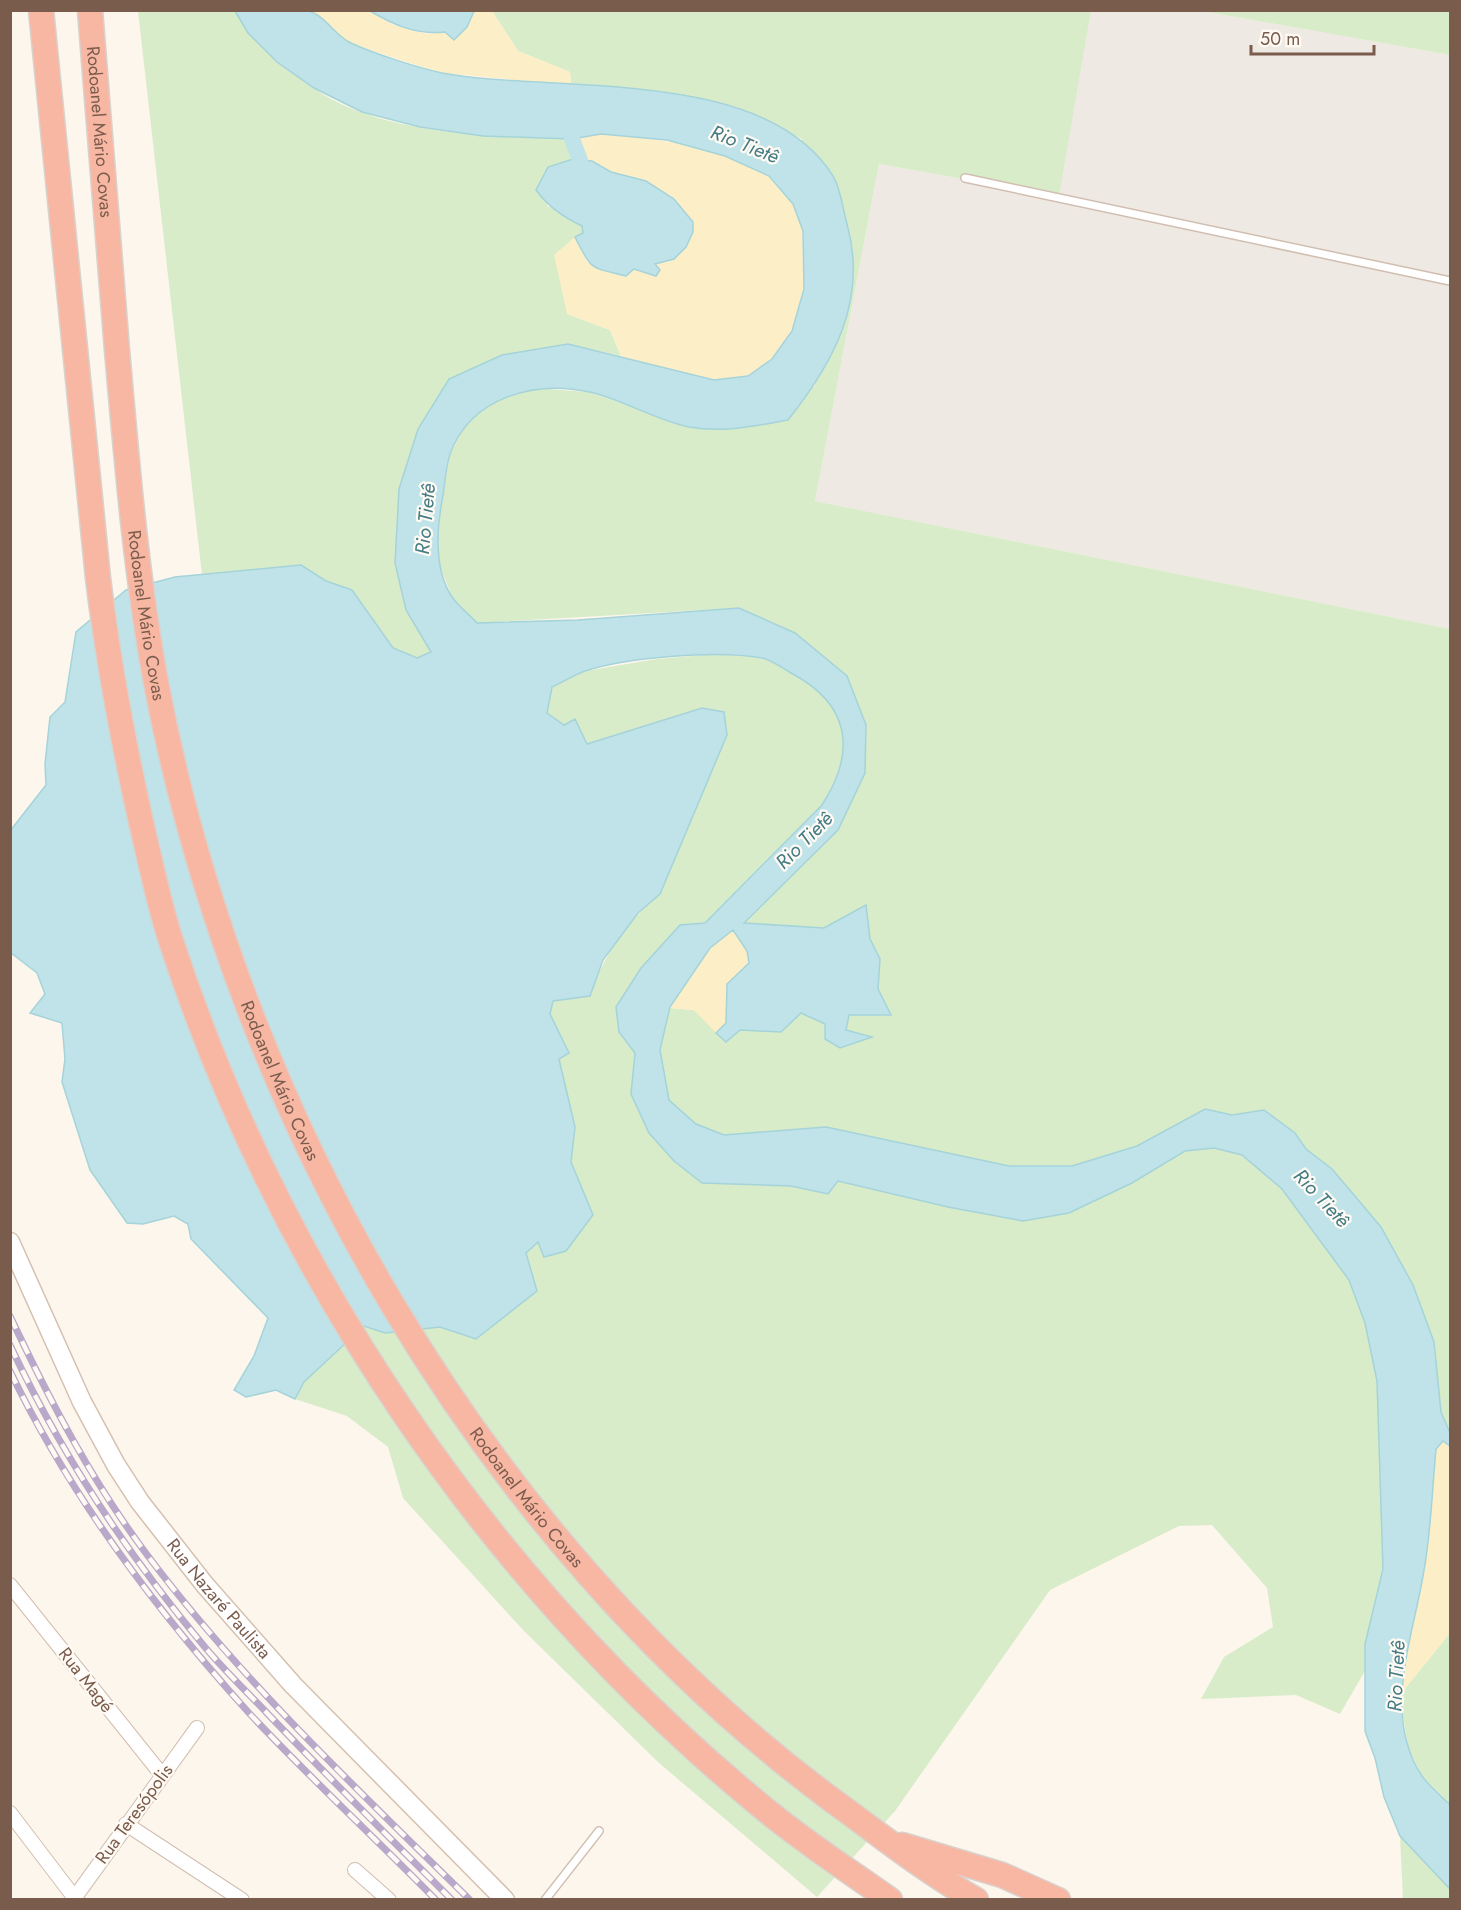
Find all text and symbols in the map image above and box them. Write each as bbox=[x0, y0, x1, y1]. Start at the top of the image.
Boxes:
scale bar bbox=[1251, 18, 1374, 56]
text: 50 m bbox=[1260, 26, 1300, 52]
street label: Rodoanel Mário Covas bbox=[80, 45, 119, 219]
water label: Rio Tietê bbox=[706, 118, 783, 171]
water label: Rio Tietê bbox=[408, 482, 443, 556]
street label: Rodoanel Mário Covas bbox=[121, 529, 172, 703]
water label: Rio Tietê bbox=[769, 805, 840, 876]
street label: Rodoanel Mário Covas bbox=[234, 997, 326, 1165]
water label: Rio Tietê bbox=[1287, 1162, 1357, 1234]
street label: Rodoanel Mário Covas bbox=[463, 1422, 590, 1573]
street label: Rua Nazaré Paulista bbox=[160, 1533, 277, 1665]
water label: Rio Tietê bbox=[1380, 1640, 1413, 1712]
street label: Rua Magé bbox=[52, 1642, 120, 1718]
street label: Rua Teresópolis bbox=[89, 1759, 179, 1869]

